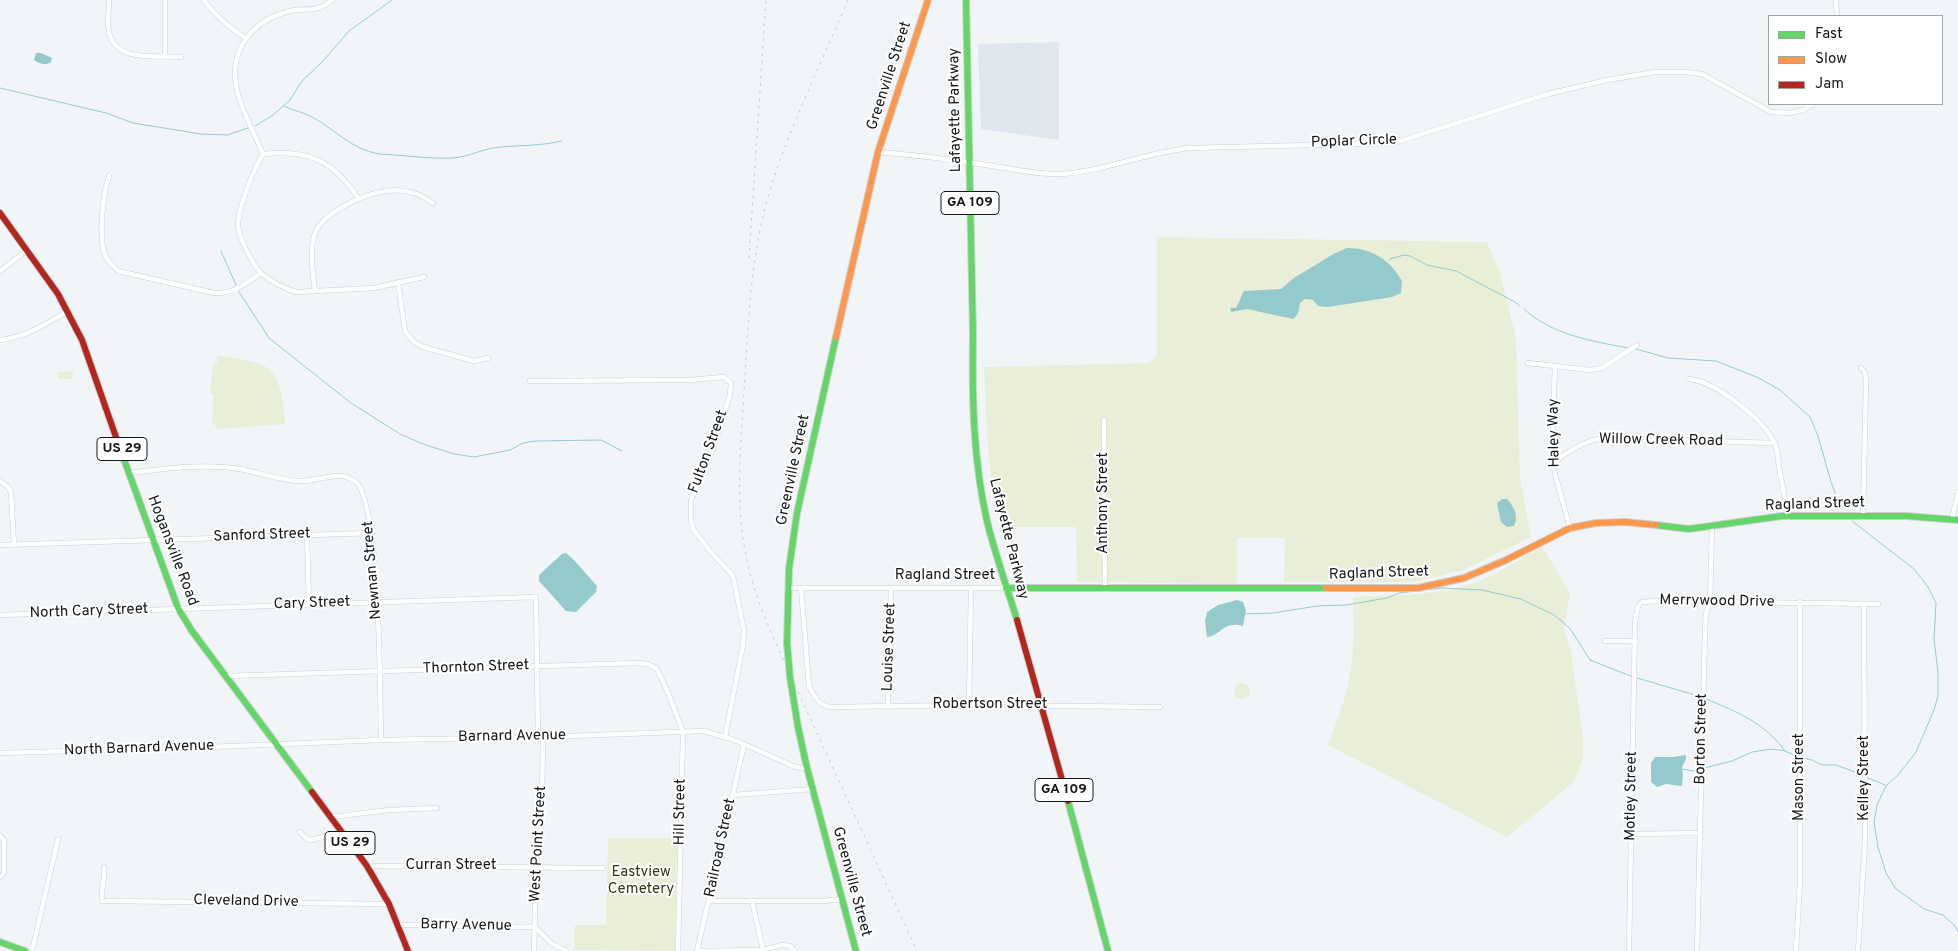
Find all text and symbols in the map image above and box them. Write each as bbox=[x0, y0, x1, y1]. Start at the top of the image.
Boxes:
legend bbox=[1768, 15, 1943, 105]
street label: Greenville Street bbox=[864, 19, 916, 133]
text: Fast bbox=[1815, 25, 1843, 44]
street label: Lafayette Parkway bbox=[946, 48, 966, 172]
text: Slow bbox=[1815, 50, 1847, 69]
text: Jam bbox=[1815, 75, 1844, 94]
street label: Poplar Circle bbox=[1311, 132, 1397, 152]
road number: GA 109 bbox=[941, 192, 999, 214]
street label: Haley Way bbox=[1545, 398, 1565, 468]
street label: Fulton Street bbox=[686, 408, 732, 496]
street label: Greenville Street bbox=[773, 413, 815, 527]
street label: Willow Creek Road bbox=[1599, 431, 1723, 451]
road number: US 29 bbox=[97, 438, 147, 460]
street label: Anthony Street bbox=[1095, 452, 1113, 554]
street label: Lafayette Parkway bbox=[984, 476, 1032, 602]
street label: Hogansville Road bbox=[143, 493, 201, 609]
street label: Ragland Street bbox=[1765, 494, 1865, 516]
street label: Newnan Street bbox=[360, 520, 386, 620]
street label: Sanford Street bbox=[213, 525, 311, 547]
street label: Ragland Street bbox=[1329, 563, 1429, 585]
street label: Ragland Street bbox=[895, 567, 995, 585]
street label: Merrywood Drive bbox=[1659, 592, 1775, 612]
street label: Cary Street bbox=[273, 594, 351, 614]
street label: North Cary Street bbox=[29, 601, 149, 623]
street label: Louise Street bbox=[879, 602, 901, 692]
street label: Thornton Street bbox=[422, 657, 530, 679]
street label: Borton Street bbox=[1692, 693, 1712, 785]
street label: Robertson Street bbox=[933, 696, 1047, 714]
street label: Barnard Avenue bbox=[458, 727, 566, 747]
street label: Mason Street bbox=[1791, 733, 1809, 821]
street label: Kelley Street bbox=[1856, 735, 1874, 821]
street label: North Barnard Avenue bbox=[64, 737, 214, 761]
street label: Motley Street bbox=[1622, 751, 1642, 841]
street label: Hill Street bbox=[671, 778, 691, 846]
road number: GA 109 bbox=[1035, 778, 1093, 802]
street label: West Point Street bbox=[527, 785, 551, 903]
street label: Railroad Street bbox=[702, 797, 740, 899]
street label: Greenville Street bbox=[828, 825, 874, 939]
road number: US 29 bbox=[325, 831, 375, 854]
street label: Curran Street bbox=[406, 857, 496, 875]
park label: Eastview Cemetery bbox=[608, 864, 674, 899]
street label: Cleveland Drive bbox=[193, 892, 299, 912]
street label: Barry Avenue bbox=[420, 916, 512, 936]

